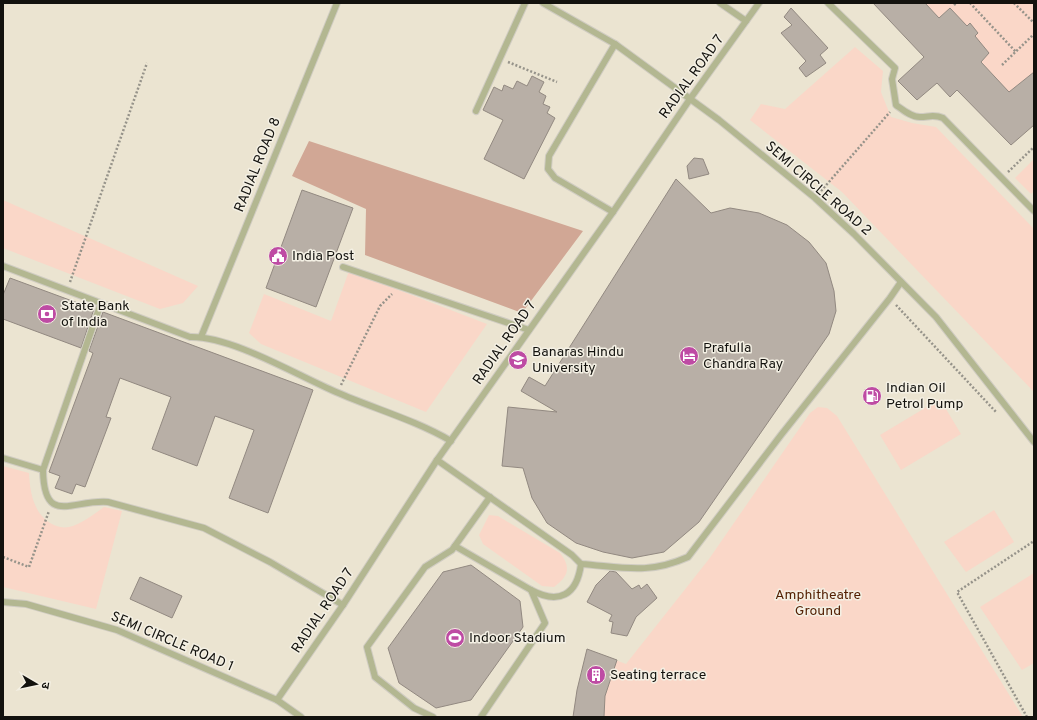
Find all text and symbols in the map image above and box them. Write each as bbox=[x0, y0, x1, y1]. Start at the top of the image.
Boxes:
street label: RADIAL ROAD 7 bbox=[656, 32, 728, 122]
street label: RADIAL ROAD 8 bbox=[231, 115, 285, 215]
street label: SEMI CIRCLE ROAD 2 bbox=[761, 138, 875, 240]
public building icon: India Post bbox=[267, 245, 289, 267]
place label: India Post bbox=[292, 248, 354, 265]
place label: State Bank of India bbox=[61, 298, 130, 331]
street label: RADIAL ROAD 7 bbox=[470, 298, 540, 388]
bank icon: State Bank of India bbox=[36, 303, 58, 325]
place label: Prafulla Chandra Ray bbox=[703, 340, 783, 373]
place label: Banaras Hindu University bbox=[532, 344, 624, 377]
hotel icon: Prafulla Chandra Ray bbox=[678, 345, 700, 367]
school or university icon: Banaras Hindu University bbox=[507, 349, 529, 371]
place label: Indian Oil Petrol Pump bbox=[886, 380, 963, 413]
fuel station icon: Indian Oil Petrol Pump bbox=[861, 385, 883, 407]
street label: RADIAL ROAD 7 bbox=[288, 565, 358, 657]
park label: Amphitheatre Ground bbox=[775, 587, 861, 620]
street label: SEMI CIRCLE ROAD 1 bbox=[108, 608, 236, 676]
sports icon: Indoor Stadium bbox=[444, 627, 466, 649]
place label: Indoor Stadium bbox=[469, 630, 566, 647]
north arrow bbox=[16, 664, 56, 704]
building icon: Seating terrace bbox=[585, 664, 607, 686]
place label: Seating terrace bbox=[610, 667, 706, 684]
text: उ bbox=[37, 681, 52, 690]

